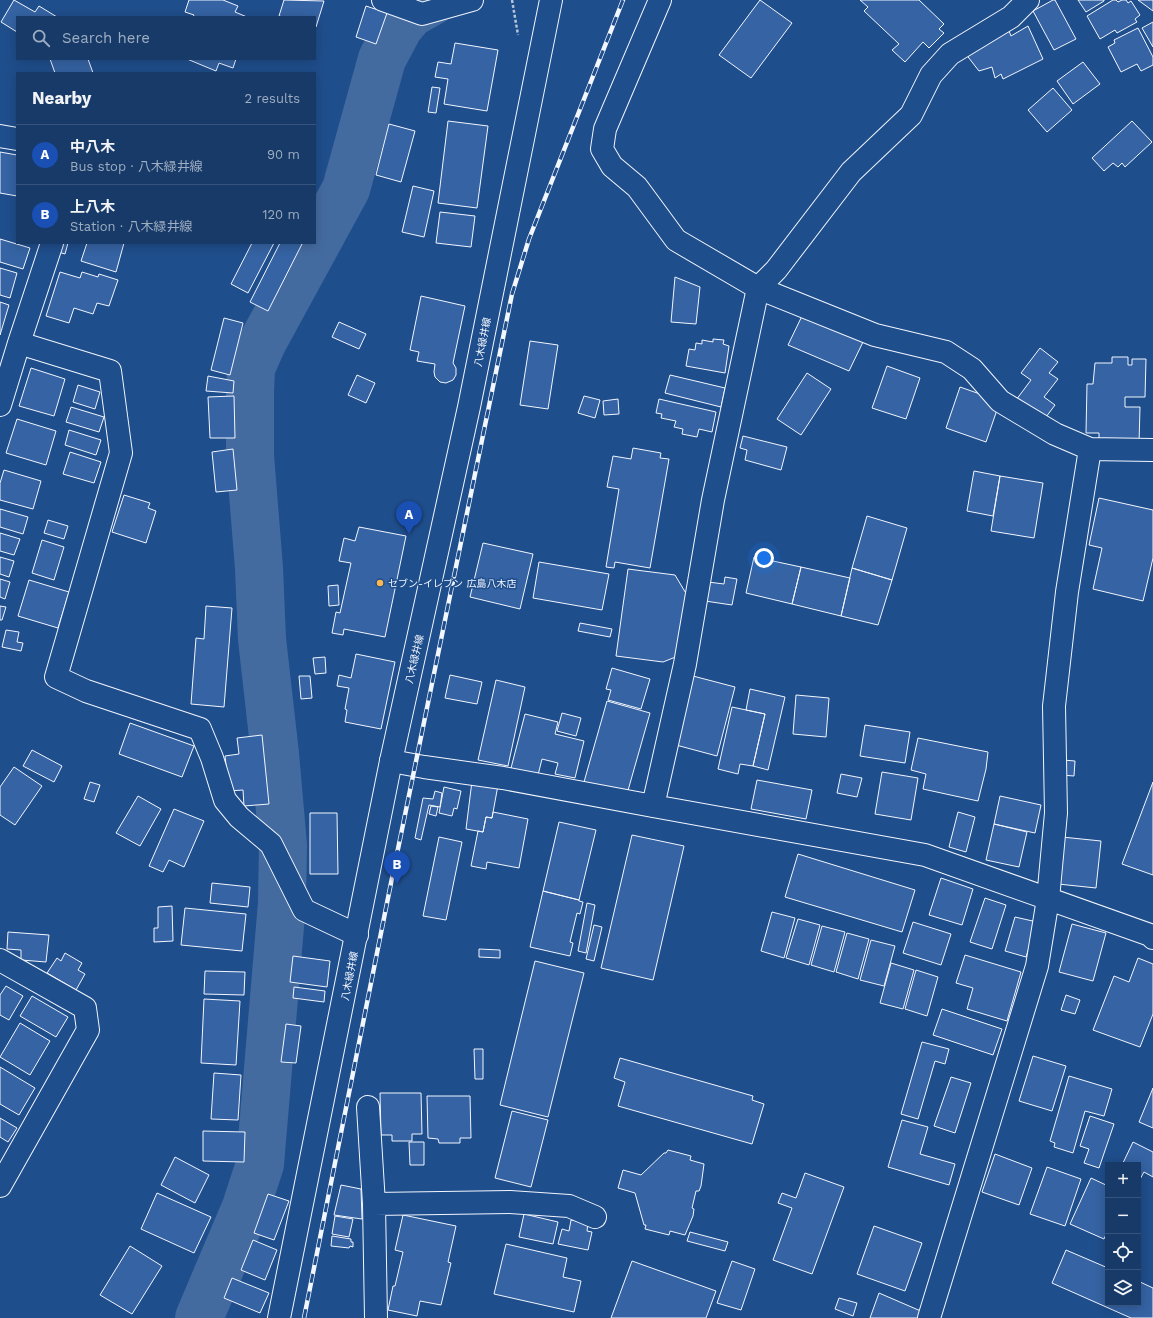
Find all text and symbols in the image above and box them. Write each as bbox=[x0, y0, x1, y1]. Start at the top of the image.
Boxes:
search box bbox=[16, 16, 316, 60]
icon: search bbox=[30, 27, 52, 49]
text: Search here bbox=[62, 29, 150, 47]
text: Nearby bbox=[32, 88, 91, 108]
text: 2 results bbox=[245, 91, 300, 106]
text: 中八木 bbox=[70, 138, 115, 156]
text: A bbox=[41, 147, 49, 162]
text: 90 m bbox=[267, 147, 300, 162]
text: Bus stop · 八木緑井線 bbox=[70, 159, 203, 174]
text: 上八木 bbox=[70, 198, 115, 216]
text: B bbox=[41, 207, 49, 222]
text: 120 m bbox=[262, 207, 300, 222]
text: Station · 八木緑井線 bbox=[70, 219, 192, 234]
street label: 八木緑井線 bbox=[472, 317, 493, 368]
pin: A bbox=[396, 501, 422, 534]
your location bbox=[754, 548, 774, 568]
marker: セブン-イレブン 広島八木店 bbox=[375, 578, 385, 588]
place label: セブン-イレブン 広島八木店 bbox=[388, 578, 517, 589]
street label: 八木緑井線 bbox=[404, 634, 425, 685]
pin: B bbox=[384, 851, 410, 884]
street label: 八木緑井線 bbox=[339, 951, 360, 1002]
map controls bbox=[1105, 1162, 1141, 1306]
button: + bbox=[1105, 1162, 1141, 1198]
button: − bbox=[1105, 1198, 1141, 1234]
button: locate bbox=[1105, 1234, 1141, 1270]
button: layers bbox=[1105, 1270, 1141, 1306]

